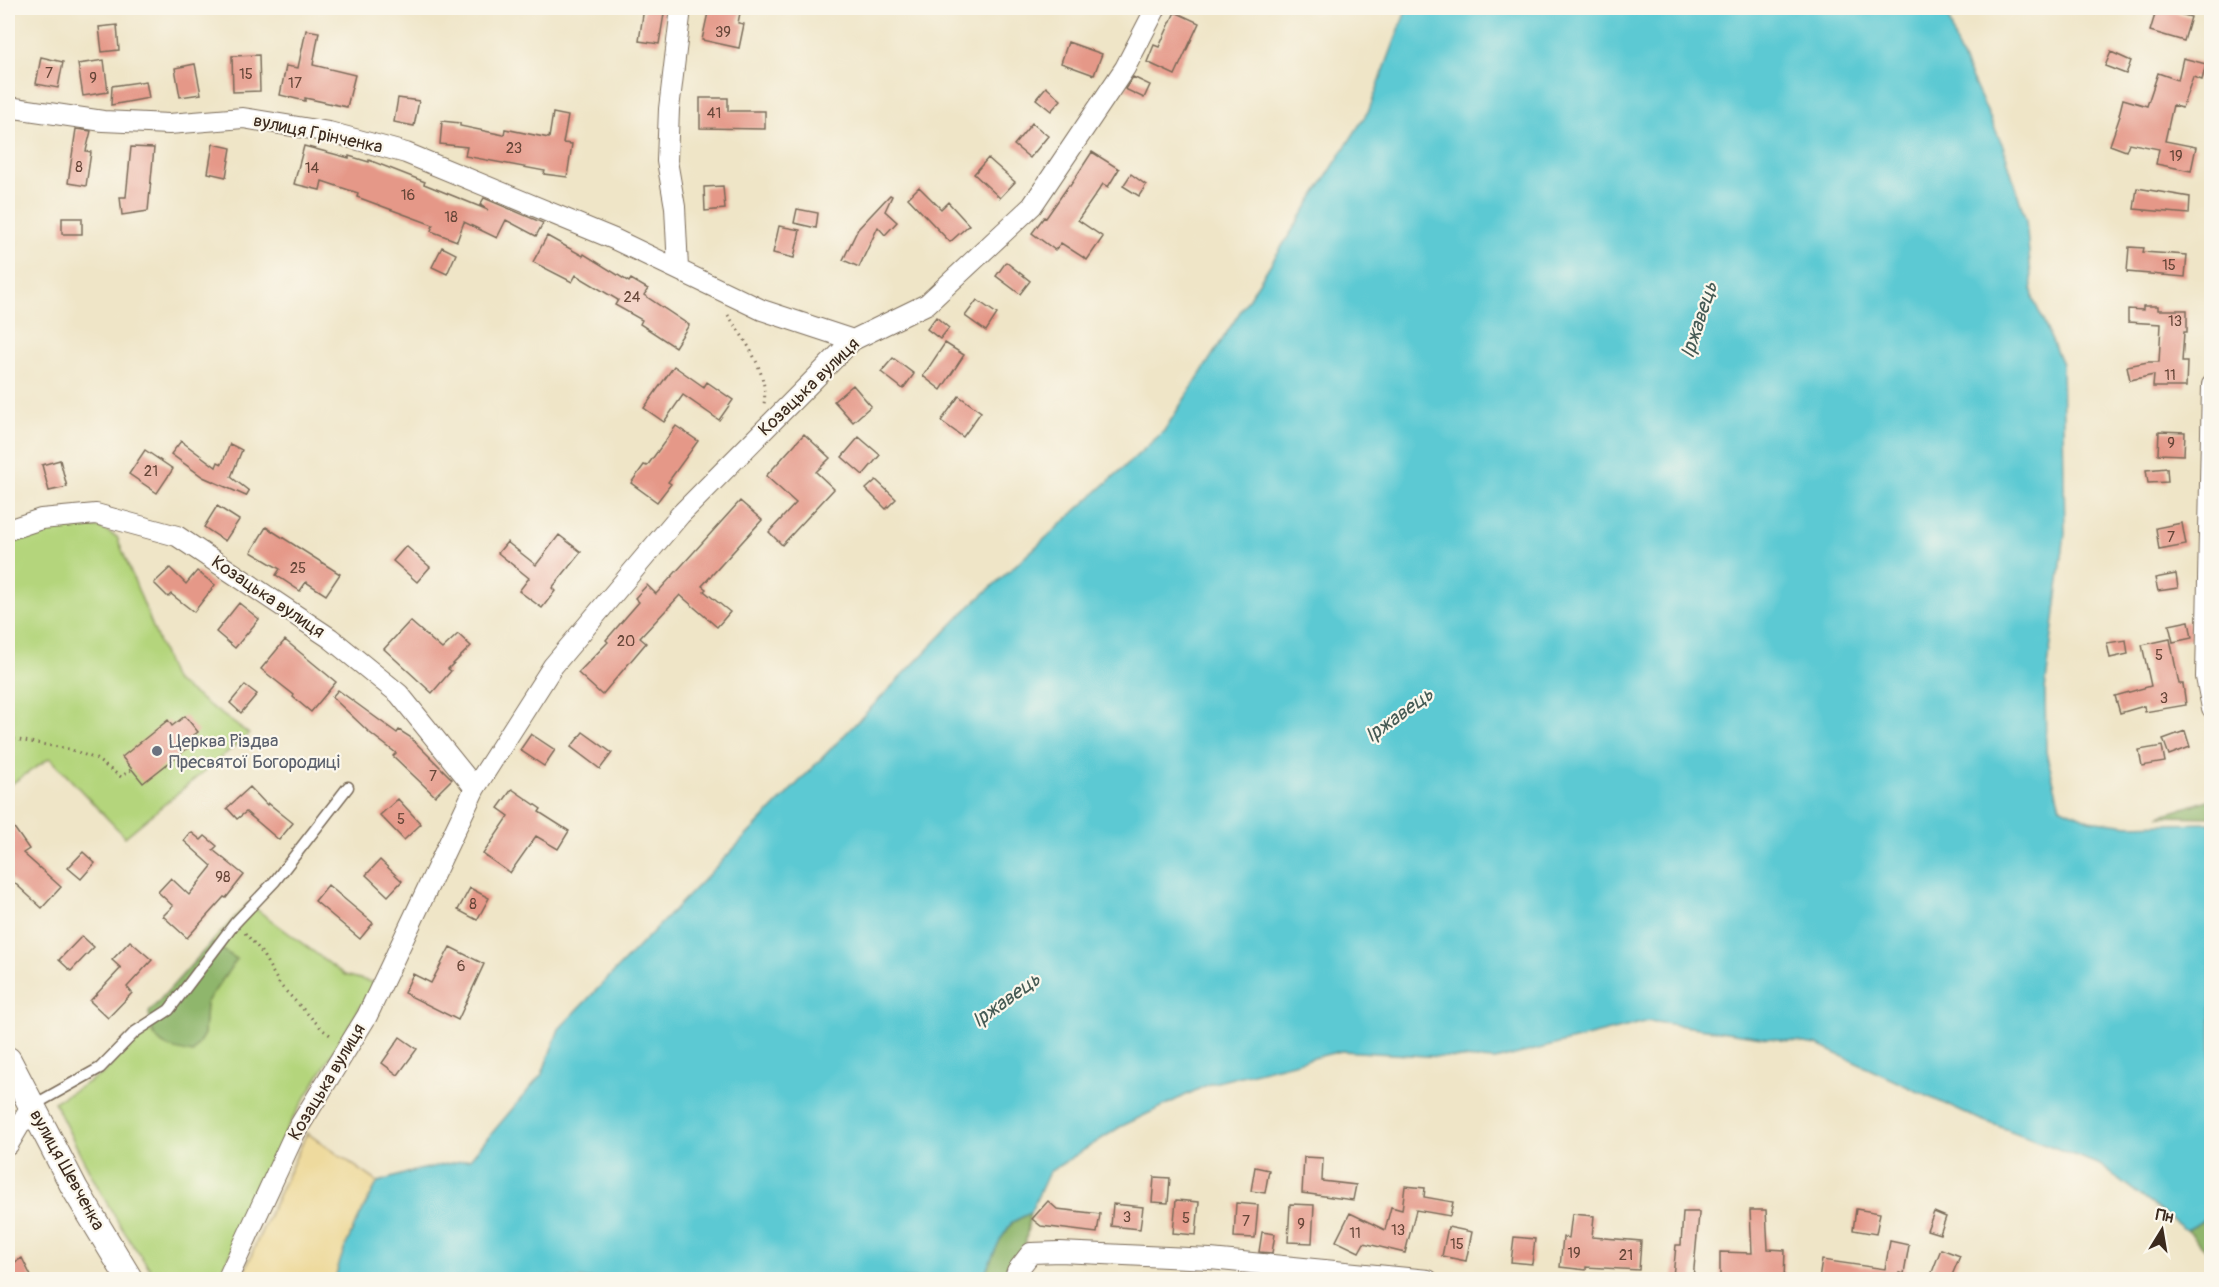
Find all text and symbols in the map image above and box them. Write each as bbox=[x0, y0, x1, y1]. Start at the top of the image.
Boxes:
house number: 39 bbox=[715, 23, 731, 42]
house number: 7 bbox=[45, 64, 53, 83]
house number: 15 bbox=[239, 65, 253, 84]
house number: 9 bbox=[89, 69, 97, 88]
house number: 17 bbox=[288, 74, 302, 93]
house number: 41 bbox=[707, 104, 721, 123]
street label: вулиця Грінченка bbox=[251, 109, 385, 159]
house number: 23 bbox=[506, 139, 522, 158]
house number: 19 bbox=[2169, 147, 2183, 166]
house number: 8 bbox=[75, 158, 83, 177]
house number: 14 bbox=[305, 159, 320, 178]
house number: 16 bbox=[401, 186, 415, 205]
house number: 18 bbox=[444, 208, 458, 227]
house number: 15 bbox=[2162, 256, 2176, 275]
water label: Іржавець bbox=[1675, 278, 1723, 361]
house number: 24 bbox=[623, 288, 641, 307]
house number: 13 bbox=[2168, 312, 2182, 331]
street label: Козацька вулиця bbox=[754, 333, 864, 441]
house number: 11 bbox=[2164, 366, 2176, 385]
house number: 9 bbox=[2167, 434, 2175, 453]
house number: 21 bbox=[144, 462, 158, 481]
house number: 7 bbox=[2167, 528, 2175, 547]
street label: Козацька вулиця bbox=[207, 551, 329, 643]
house number: 25 bbox=[290, 559, 306, 578]
house number: 20 bbox=[617, 632, 635, 651]
house number: 5 bbox=[2155, 646, 2163, 665]
water label: Іржавець bbox=[1360, 681, 1439, 748]
house number: 3 bbox=[2160, 689, 2168, 708]
place label: Церква Різдва Пресвятої Богородиці bbox=[169, 730, 340, 774]
marker: Церква Різдва Пресвятої Богородиці bbox=[150, 744, 164, 758]
house number: 7 bbox=[429, 767, 437, 786]
house number: 5 bbox=[397, 810, 405, 829]
house number: 98 bbox=[215, 868, 231, 887]
house number: 8 bbox=[469, 895, 477, 914]
house number: 6 bbox=[457, 957, 465, 976]
water label: Іржавець bbox=[967, 966, 1046, 1033]
street label: Козацька вулиця bbox=[283, 1020, 371, 1144]
street label: вулиця Шевченка bbox=[24, 1106, 110, 1234]
north arrow bbox=[2132, 1200, 2192, 1260]
text: Пн bbox=[2154, 1205, 2175, 1228]
house number: 3 bbox=[1123, 1208, 1131, 1227]
house number: 5 bbox=[1182, 1209, 1190, 1228]
house number: 7 bbox=[1242, 1212, 1250, 1231]
house number: 9 bbox=[1297, 1215, 1305, 1234]
house number: 13 bbox=[1391, 1221, 1405, 1240]
house number: 11 bbox=[1349, 1224, 1361, 1243]
house number: 15 bbox=[1450, 1235, 1464, 1254]
house number: 19 bbox=[1567, 1244, 1581, 1263]
house number: 21 bbox=[1619, 1246, 1633, 1265]

